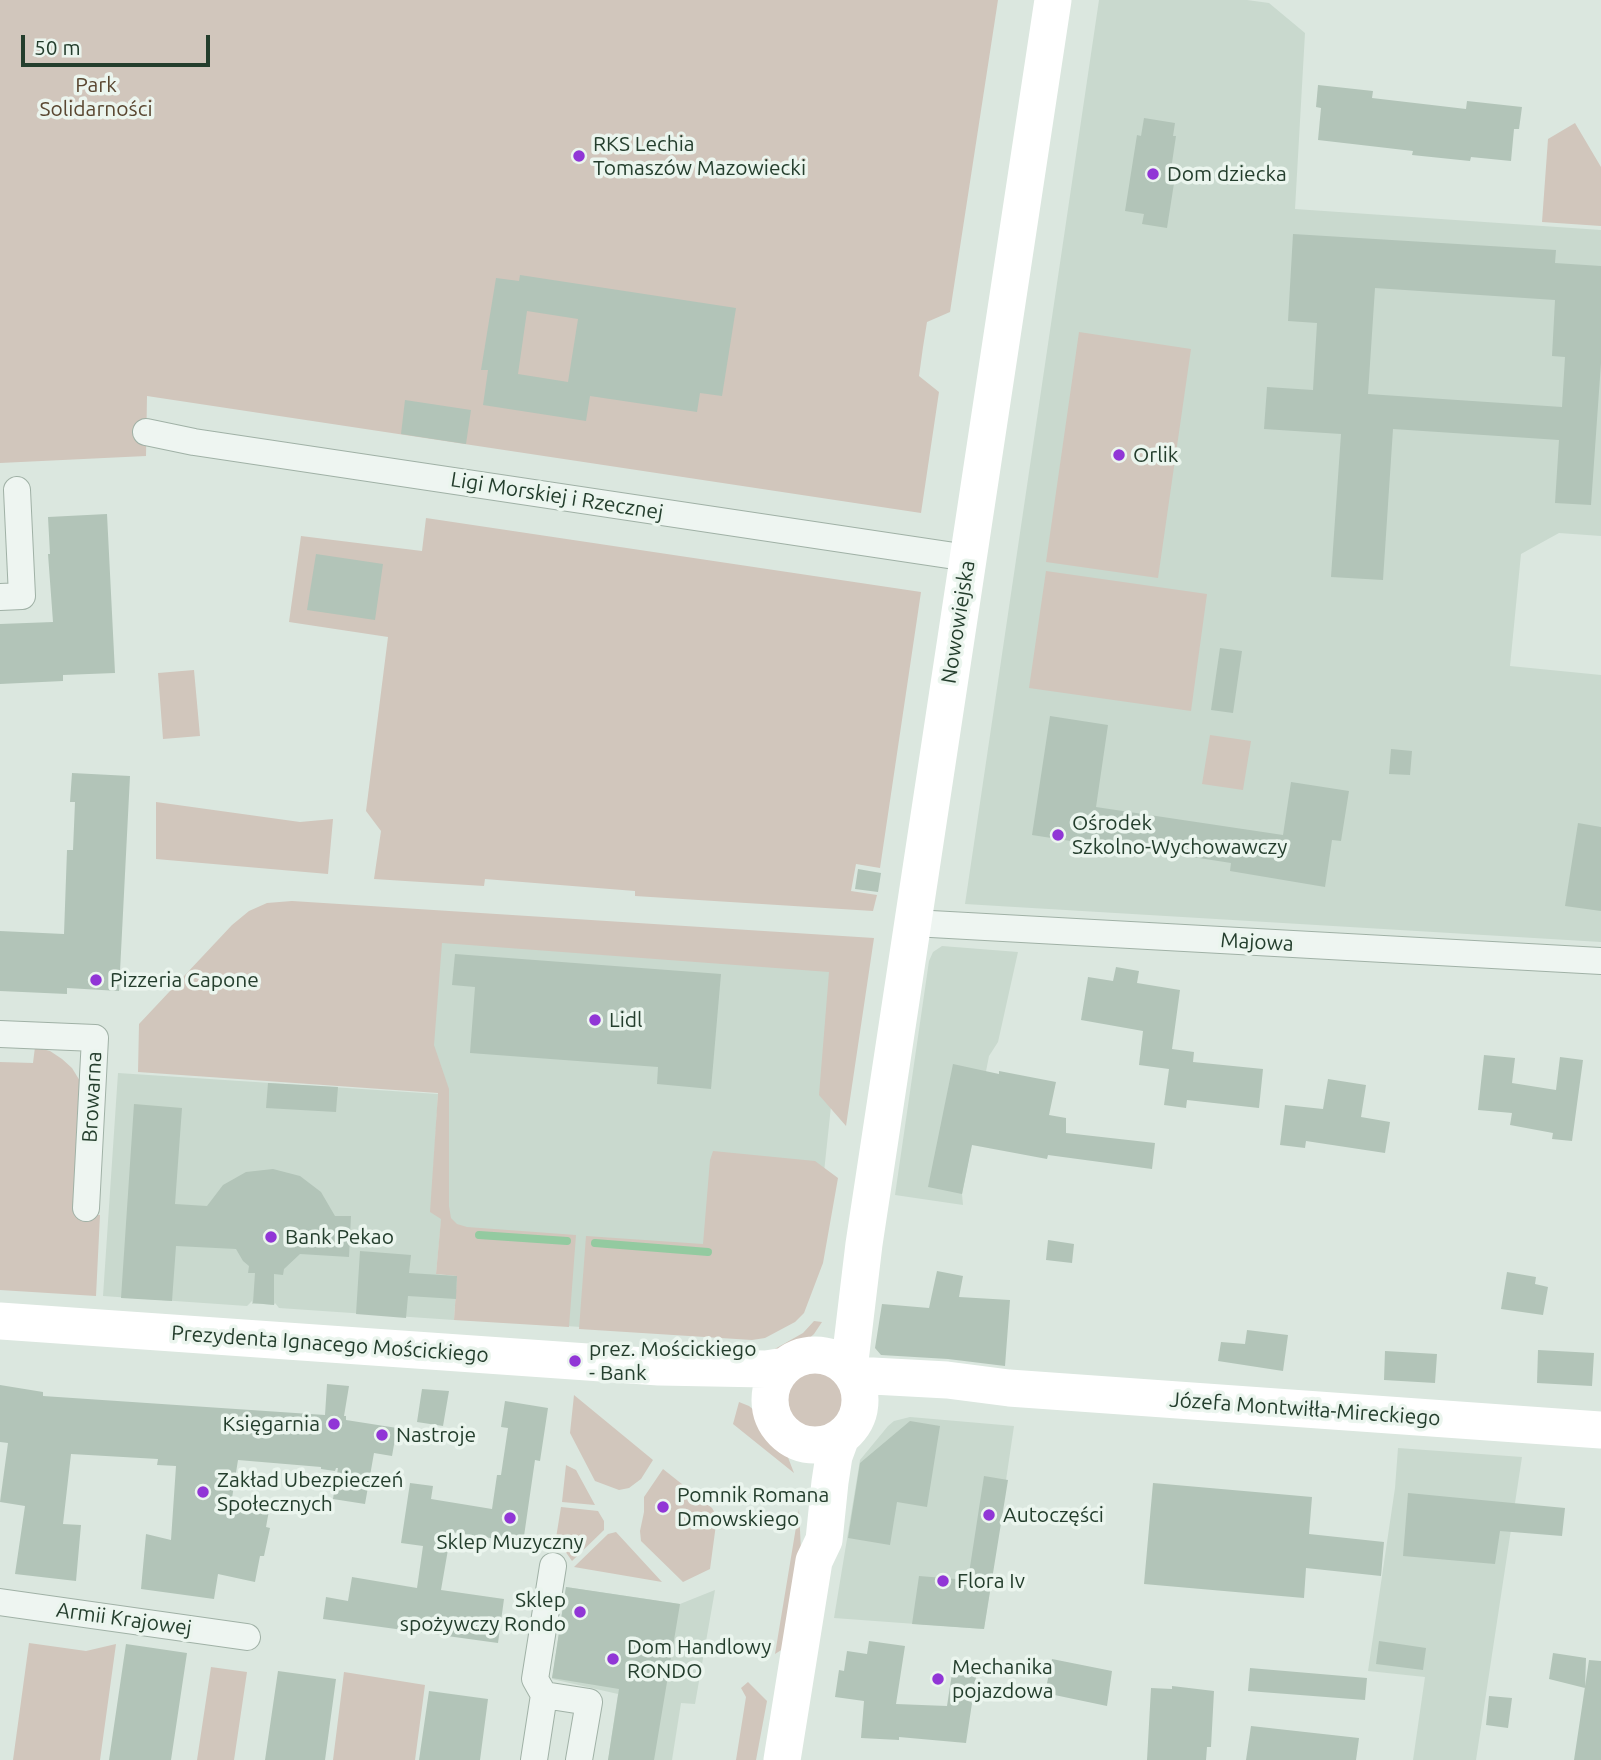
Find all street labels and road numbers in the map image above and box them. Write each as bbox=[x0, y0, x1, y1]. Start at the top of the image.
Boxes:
street label: Ligi Morskiej i Rzecznej bbox=[449, 467, 665, 525]
street label: Nowowiejska bbox=[936, 559, 980, 685]
street label: Majowa bbox=[1220, 927, 1294, 957]
street label: Browarna bbox=[77, 1051, 107, 1143]
street label: Prezydenta Ignacego Mościckiego bbox=[170, 1320, 490, 1368]
street label: Józefa Montwiłła-Mireckiego bbox=[1169, 1387, 1441, 1431]
street label: Armii Krajowej bbox=[55, 1597, 193, 1641]

